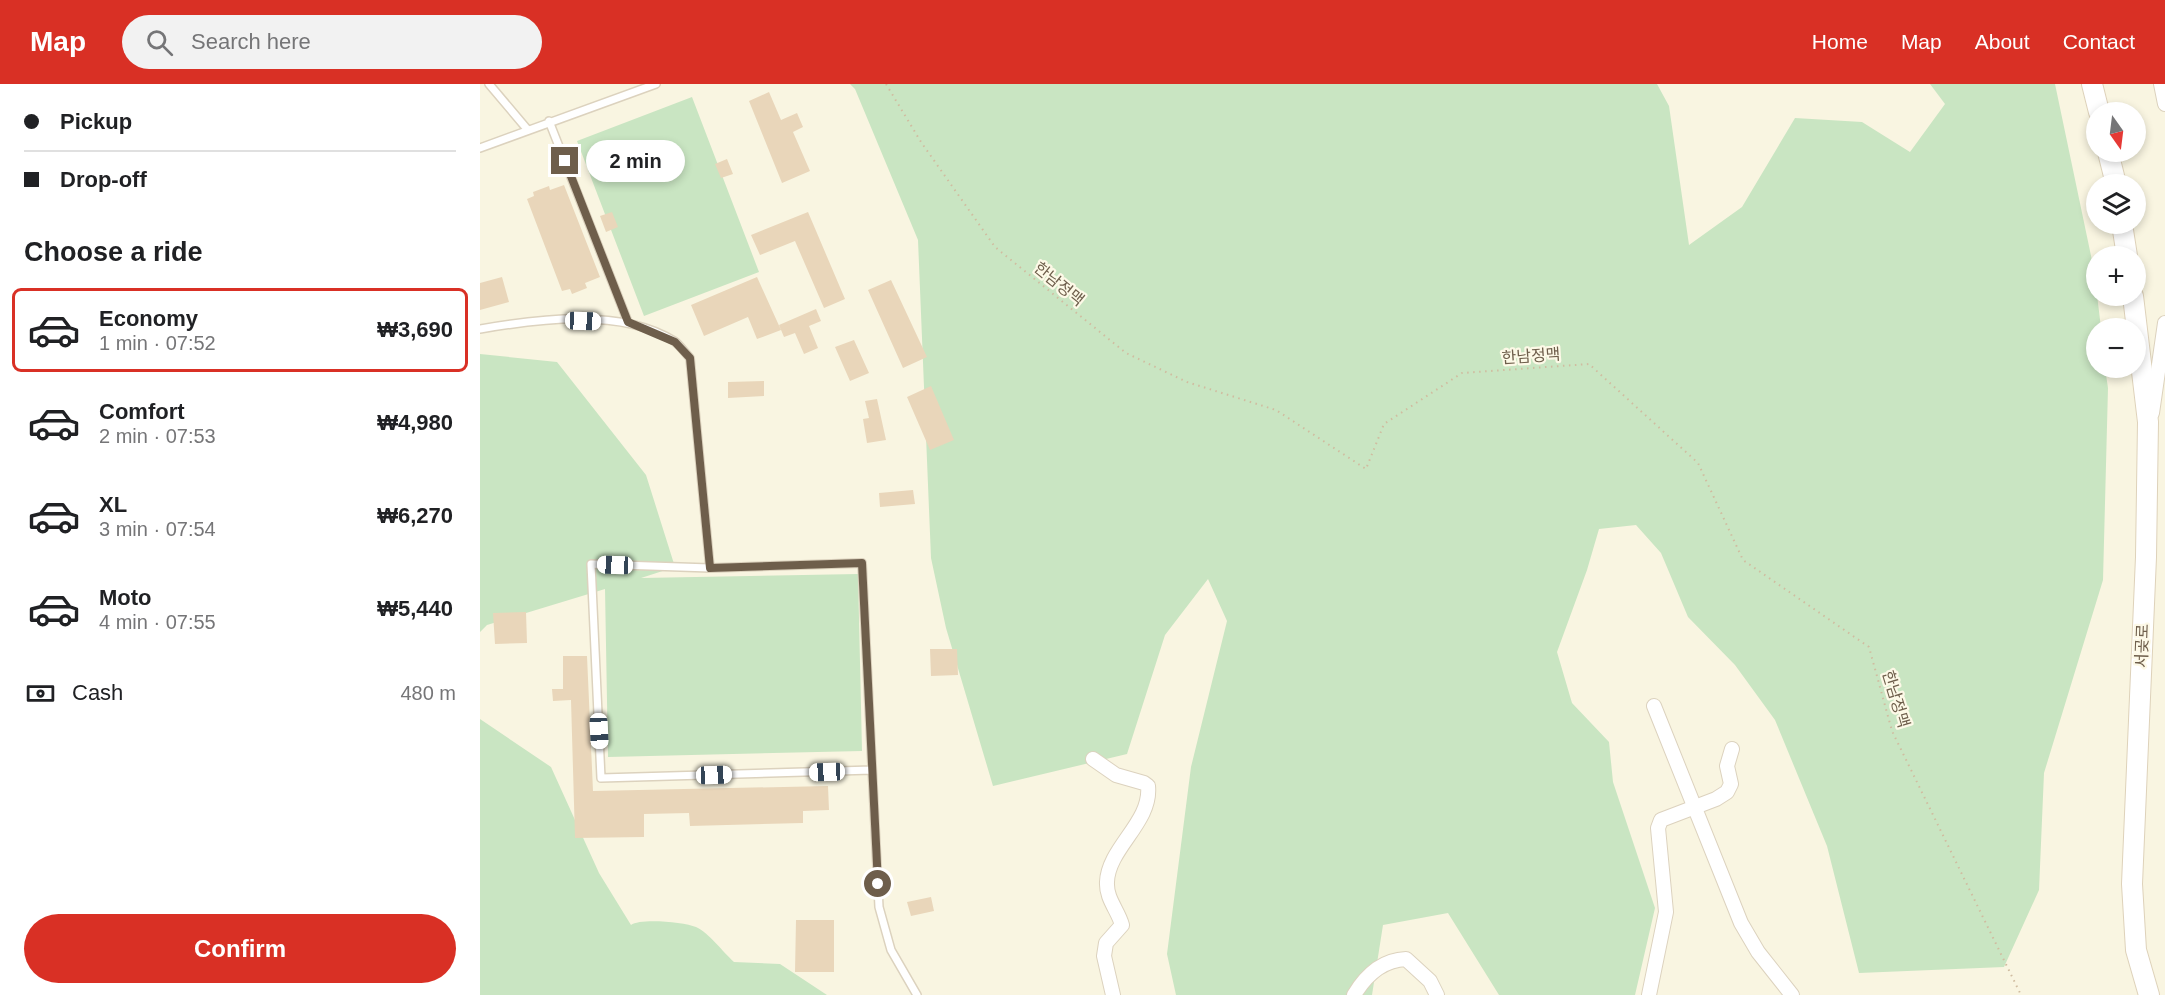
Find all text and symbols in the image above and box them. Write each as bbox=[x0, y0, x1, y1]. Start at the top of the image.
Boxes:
search box bbox=[122, 15, 542, 69]
text: Map bbox=[30, 26, 86, 57]
icon: search bbox=[143, 26, 176, 59]
text: Search here bbox=[191, 29, 311, 54]
text: Home bbox=[1812, 30, 1868, 53]
text: Map bbox=[1901, 30, 1942, 53]
text: About bbox=[1975, 30, 2030, 53]
text: Contact bbox=[2063, 30, 2135, 53]
north arrow bbox=[2086, 102, 2146, 162]
map controls bbox=[2086, 102, 2146, 378]
text: Pickup bbox=[60, 109, 132, 134]
callout: 2 min bbox=[586, 140, 685, 182]
route end bbox=[551, 147, 578, 174]
text: 2 min bbox=[609, 150, 662, 172]
text: Drop-off bbox=[60, 167, 147, 192]
button: layers bbox=[2086, 174, 2146, 234]
text: Choose a ride bbox=[24, 237, 203, 267]
button: + bbox=[2086, 246, 2146, 306]
street label: 한남정맥 bbox=[1031, 259, 1087, 309]
icon: car bbox=[27, 303, 81, 357]
text: Economy bbox=[99, 306, 198, 331]
car bbox=[565, 311, 601, 331]
text: ₩3,690 bbox=[377, 317, 453, 342]
button: − bbox=[2086, 318, 2146, 378]
text: 1 min · 07:52 bbox=[99, 332, 216, 354]
street label: 한남정맥 bbox=[1501, 345, 1561, 367]
icon: car bbox=[27, 396, 81, 450]
text: Comfort bbox=[99, 399, 185, 424]
text: ₩4,980 bbox=[377, 410, 453, 435]
text: 2 min · 07:53 bbox=[99, 425, 216, 447]
icon: car bbox=[27, 489, 81, 543]
text: XL bbox=[99, 492, 127, 517]
text: ₩6,270 bbox=[377, 503, 453, 528]
text: 3 min · 07:54 bbox=[99, 518, 216, 540]
car bbox=[597, 555, 633, 575]
icon: car bbox=[27, 582, 81, 636]
text: Moto bbox=[99, 585, 152, 610]
text: ₩5,440 bbox=[377, 596, 453, 621]
text: 4 min · 07:55 bbox=[99, 611, 216, 633]
street label: 서곶로 bbox=[2133, 623, 2151, 668]
street label: 한남정맥 bbox=[1879, 668, 1913, 730]
icon: cash bbox=[24, 677, 57, 710]
text: Cash bbox=[72, 680, 123, 705]
text: 480 m bbox=[400, 682, 456, 704]
car bbox=[589, 713, 609, 749]
car bbox=[809, 762, 845, 782]
car bbox=[696, 765, 732, 785]
route start bbox=[864, 870, 891, 897]
button: Confirm bbox=[24, 914, 456, 983]

